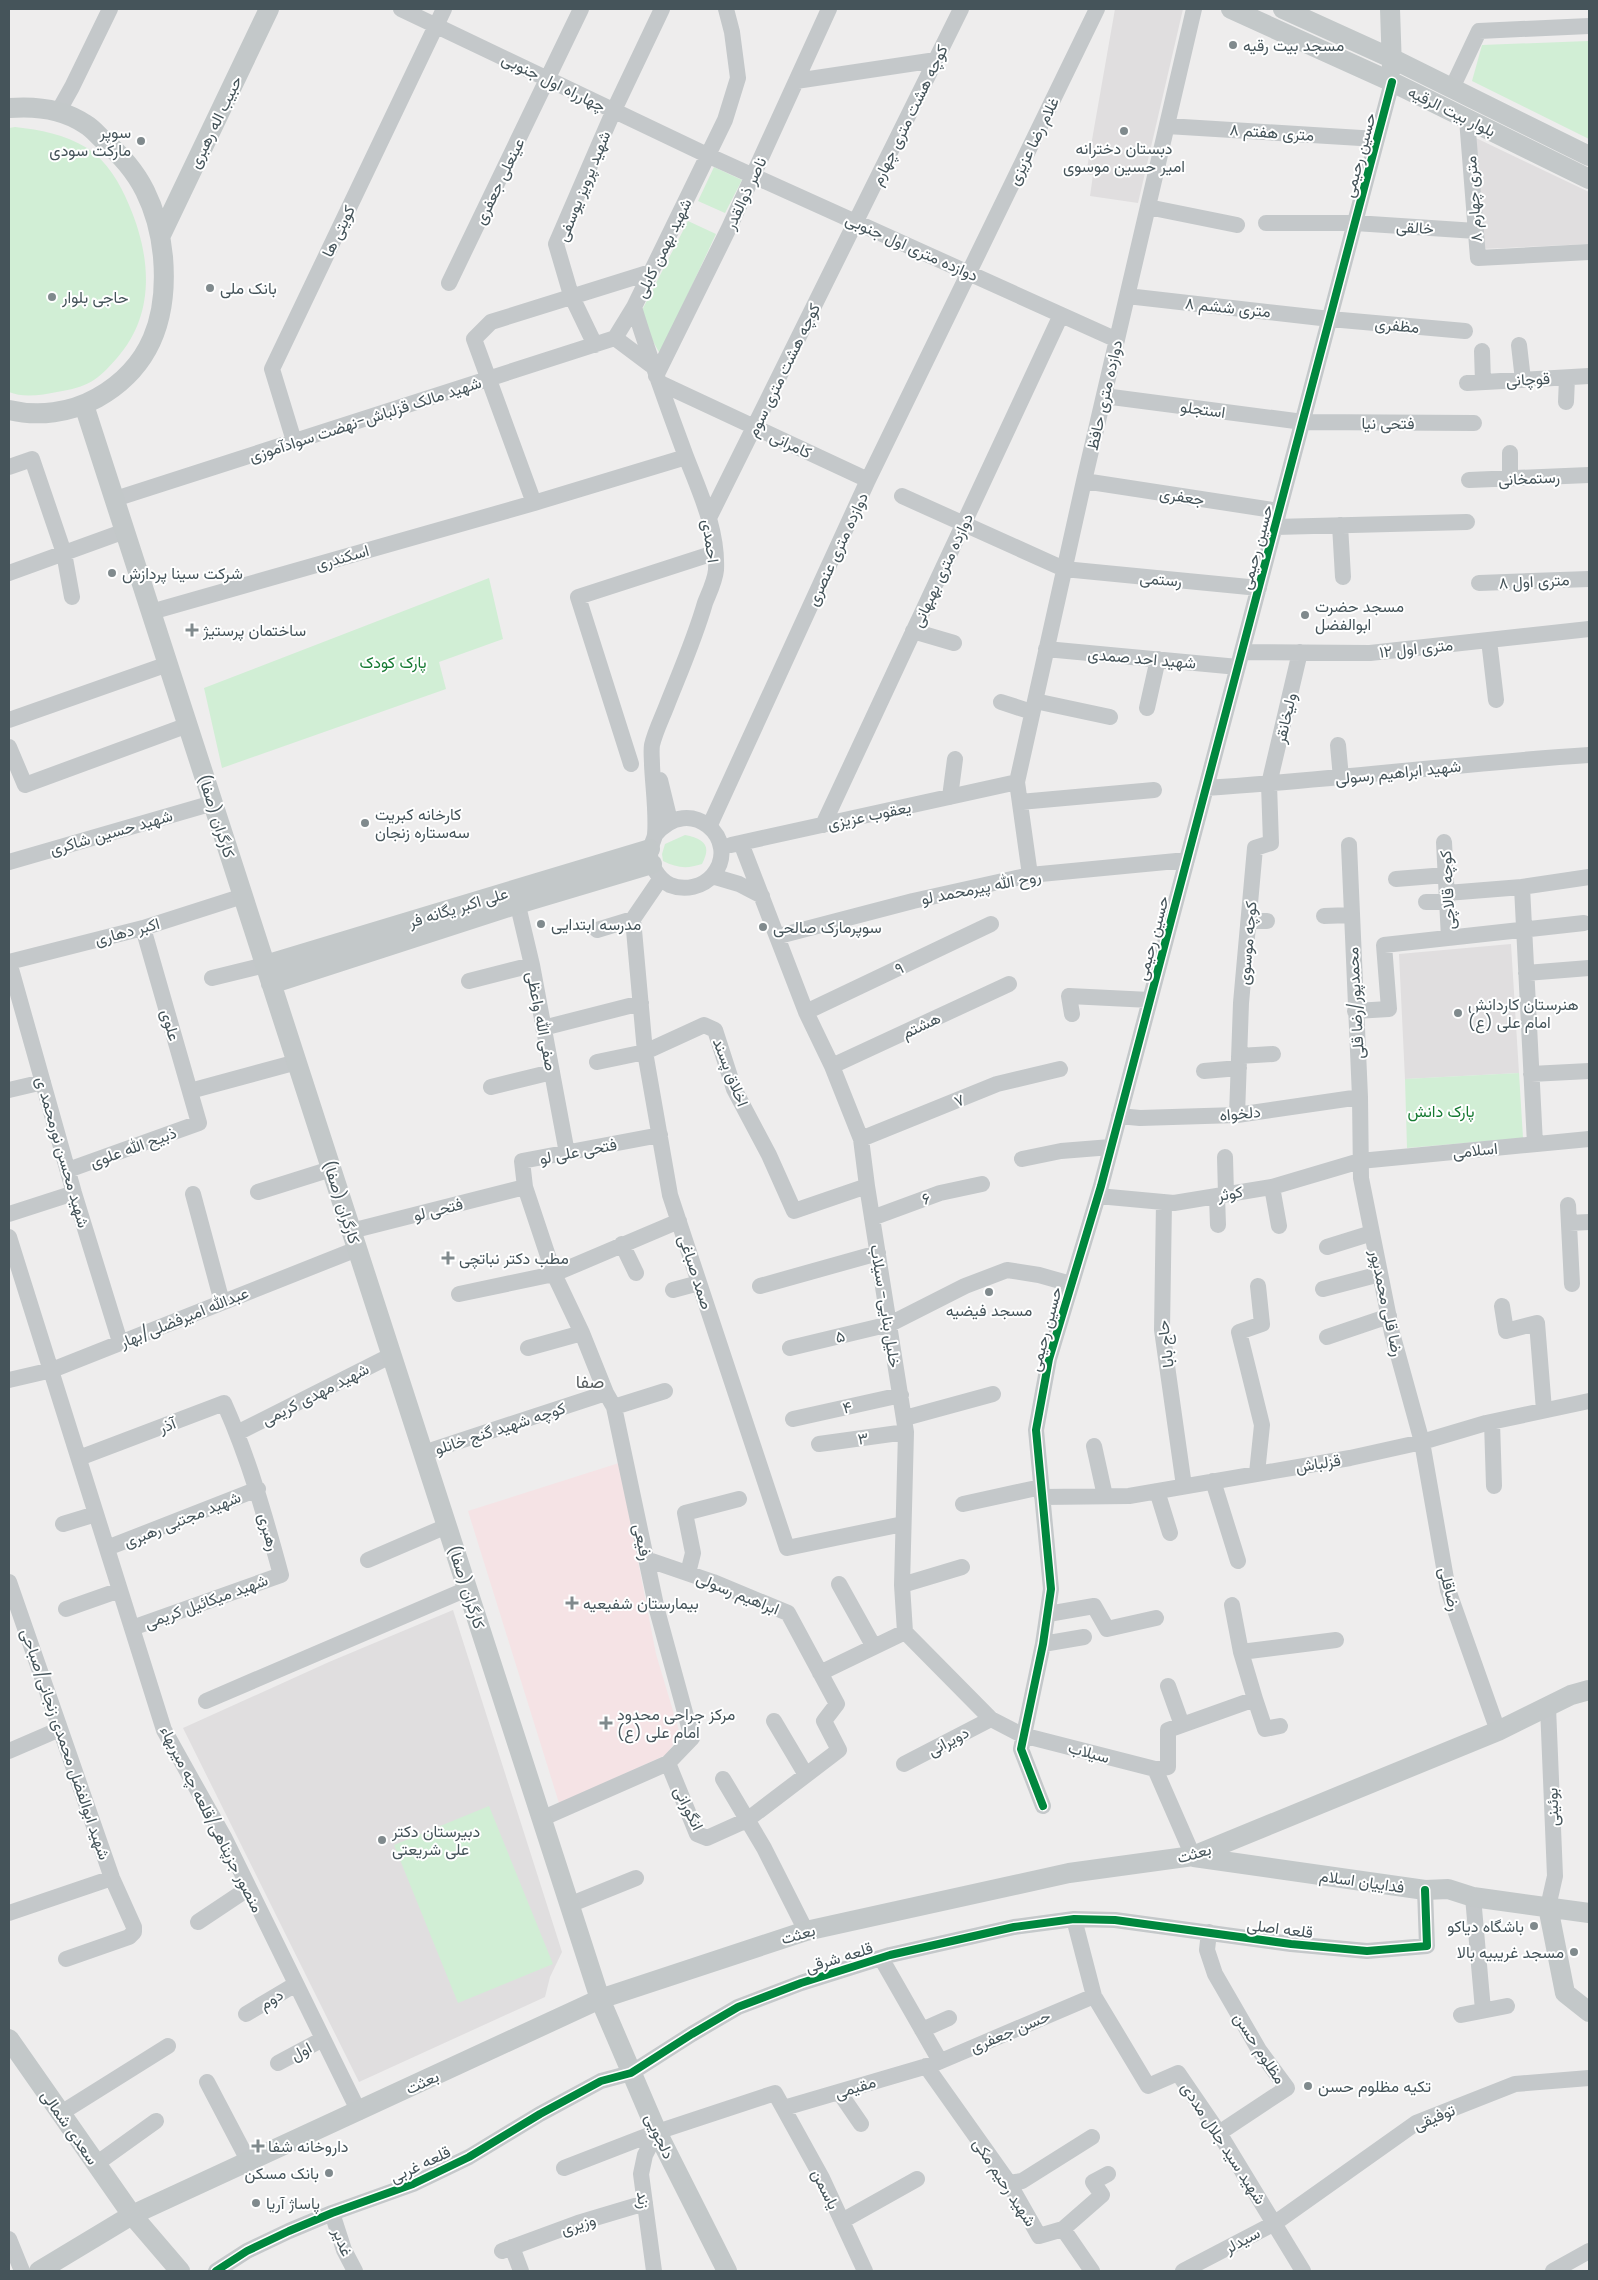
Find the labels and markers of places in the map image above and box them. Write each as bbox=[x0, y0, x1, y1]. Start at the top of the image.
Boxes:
place label: مسجد بیت رقیه bbox=[1243, 34, 1344, 57]
marker: مسجد بیت رقیه bbox=[1227, 39, 1239, 51]
place label: سوپر مارکت سودی bbox=[49, 121, 131, 162]
marker: دبستان دخترانه امیر حسین موسوی bbox=[1118, 125, 1130, 137]
marker: سوپر مارکت سودی bbox=[135, 135, 147, 147]
place label: دبستان دخترانه امیر حسین موسوی bbox=[1063, 137, 1185, 178]
place label: بانک ملی bbox=[220, 277, 277, 300]
marker: بانک ملی bbox=[204, 282, 216, 294]
place label: حاجی بلوار bbox=[61, 286, 129, 309]
marker: حاجی بلوار bbox=[46, 291, 58, 303]
place label: شرکت سینا پردازش bbox=[122, 562, 243, 585]
marker: شرکت سینا پردازش bbox=[106, 567, 118, 579]
place label: مسجد حضرت ابوالفضل bbox=[1315, 595, 1404, 636]
marker: مسجد حضرت ابوالفضل bbox=[1299, 609, 1311, 621]
place label: ساختمان پرستیژ bbox=[202, 619, 306, 642]
marker: ساختمان پرستیژ bbox=[185, 623, 199, 637]
place label: کارخانه کبریت سه‌ستاره زنجان bbox=[375, 803, 470, 844]
marker: کارخانه کبریت سه‌ستاره زنجان bbox=[359, 817, 371, 829]
place label: مدرسه ابتدایی bbox=[551, 913, 641, 936]
place label: سوپرمارک صالحی bbox=[773, 916, 882, 939]
marker: مدرسه ابتدایی bbox=[535, 918, 547, 930]
marker: سوپرمارک صالحی bbox=[757, 921, 769, 933]
place label: هنرستان کاردانش امام علی (ع) bbox=[1468, 993, 1579, 1034]
marker: هنرستان کاردانش امام علی (ع) bbox=[1452, 1007, 1464, 1019]
place label: مطب دکتر نباتچی bbox=[459, 1247, 569, 1270]
marker: مطب دکتر نباتچی bbox=[441, 1251, 455, 1265]
marker: مسجد فیضیه bbox=[983, 1286, 995, 1298]
place label: مسجد فیضیه bbox=[946, 1299, 1032, 1322]
place label: بیمارستان شفیعیه bbox=[583, 1592, 699, 1615]
marker: بیمارستان شفیعیه bbox=[565, 1596, 579, 1610]
place label: مرکز جراحی محدود امام علی (ع) bbox=[617, 1703, 735, 1744]
marker: مرکز جراحی محدود امام علی (ع) bbox=[599, 1716, 613, 1730]
place label: دبیرستان دکتر علی شریعتی bbox=[391, 1820, 480, 1861]
marker: دبیرستان دکتر علی شریعتی bbox=[376, 1834, 388, 1846]
place label: باشگاه دیاکو bbox=[1447, 1915, 1524, 1938]
marker: باشگاه دیاکو bbox=[1528, 1920, 1540, 1932]
place label: مسجد غریبیه بالا bbox=[1457, 1941, 1564, 1964]
marker: مسجد غریبیه بالا bbox=[1568, 1946, 1580, 1958]
place label: تکیه مظلوم حسن bbox=[1318, 2075, 1431, 2098]
marker: تکیه مظلوم حسن bbox=[1302, 2080, 1314, 2092]
place label: داروخانه شفا bbox=[268, 2135, 349, 2158]
marker: داروخانه شفا bbox=[252, 2140, 264, 2152]
place label: بانک مسکن bbox=[244, 2162, 319, 2185]
marker: بانک مسکن bbox=[323, 2167, 335, 2179]
place label: پاساژ آریا bbox=[266, 2192, 320, 2215]
marker: پاساژ آریا bbox=[250, 2197, 262, 2209]

